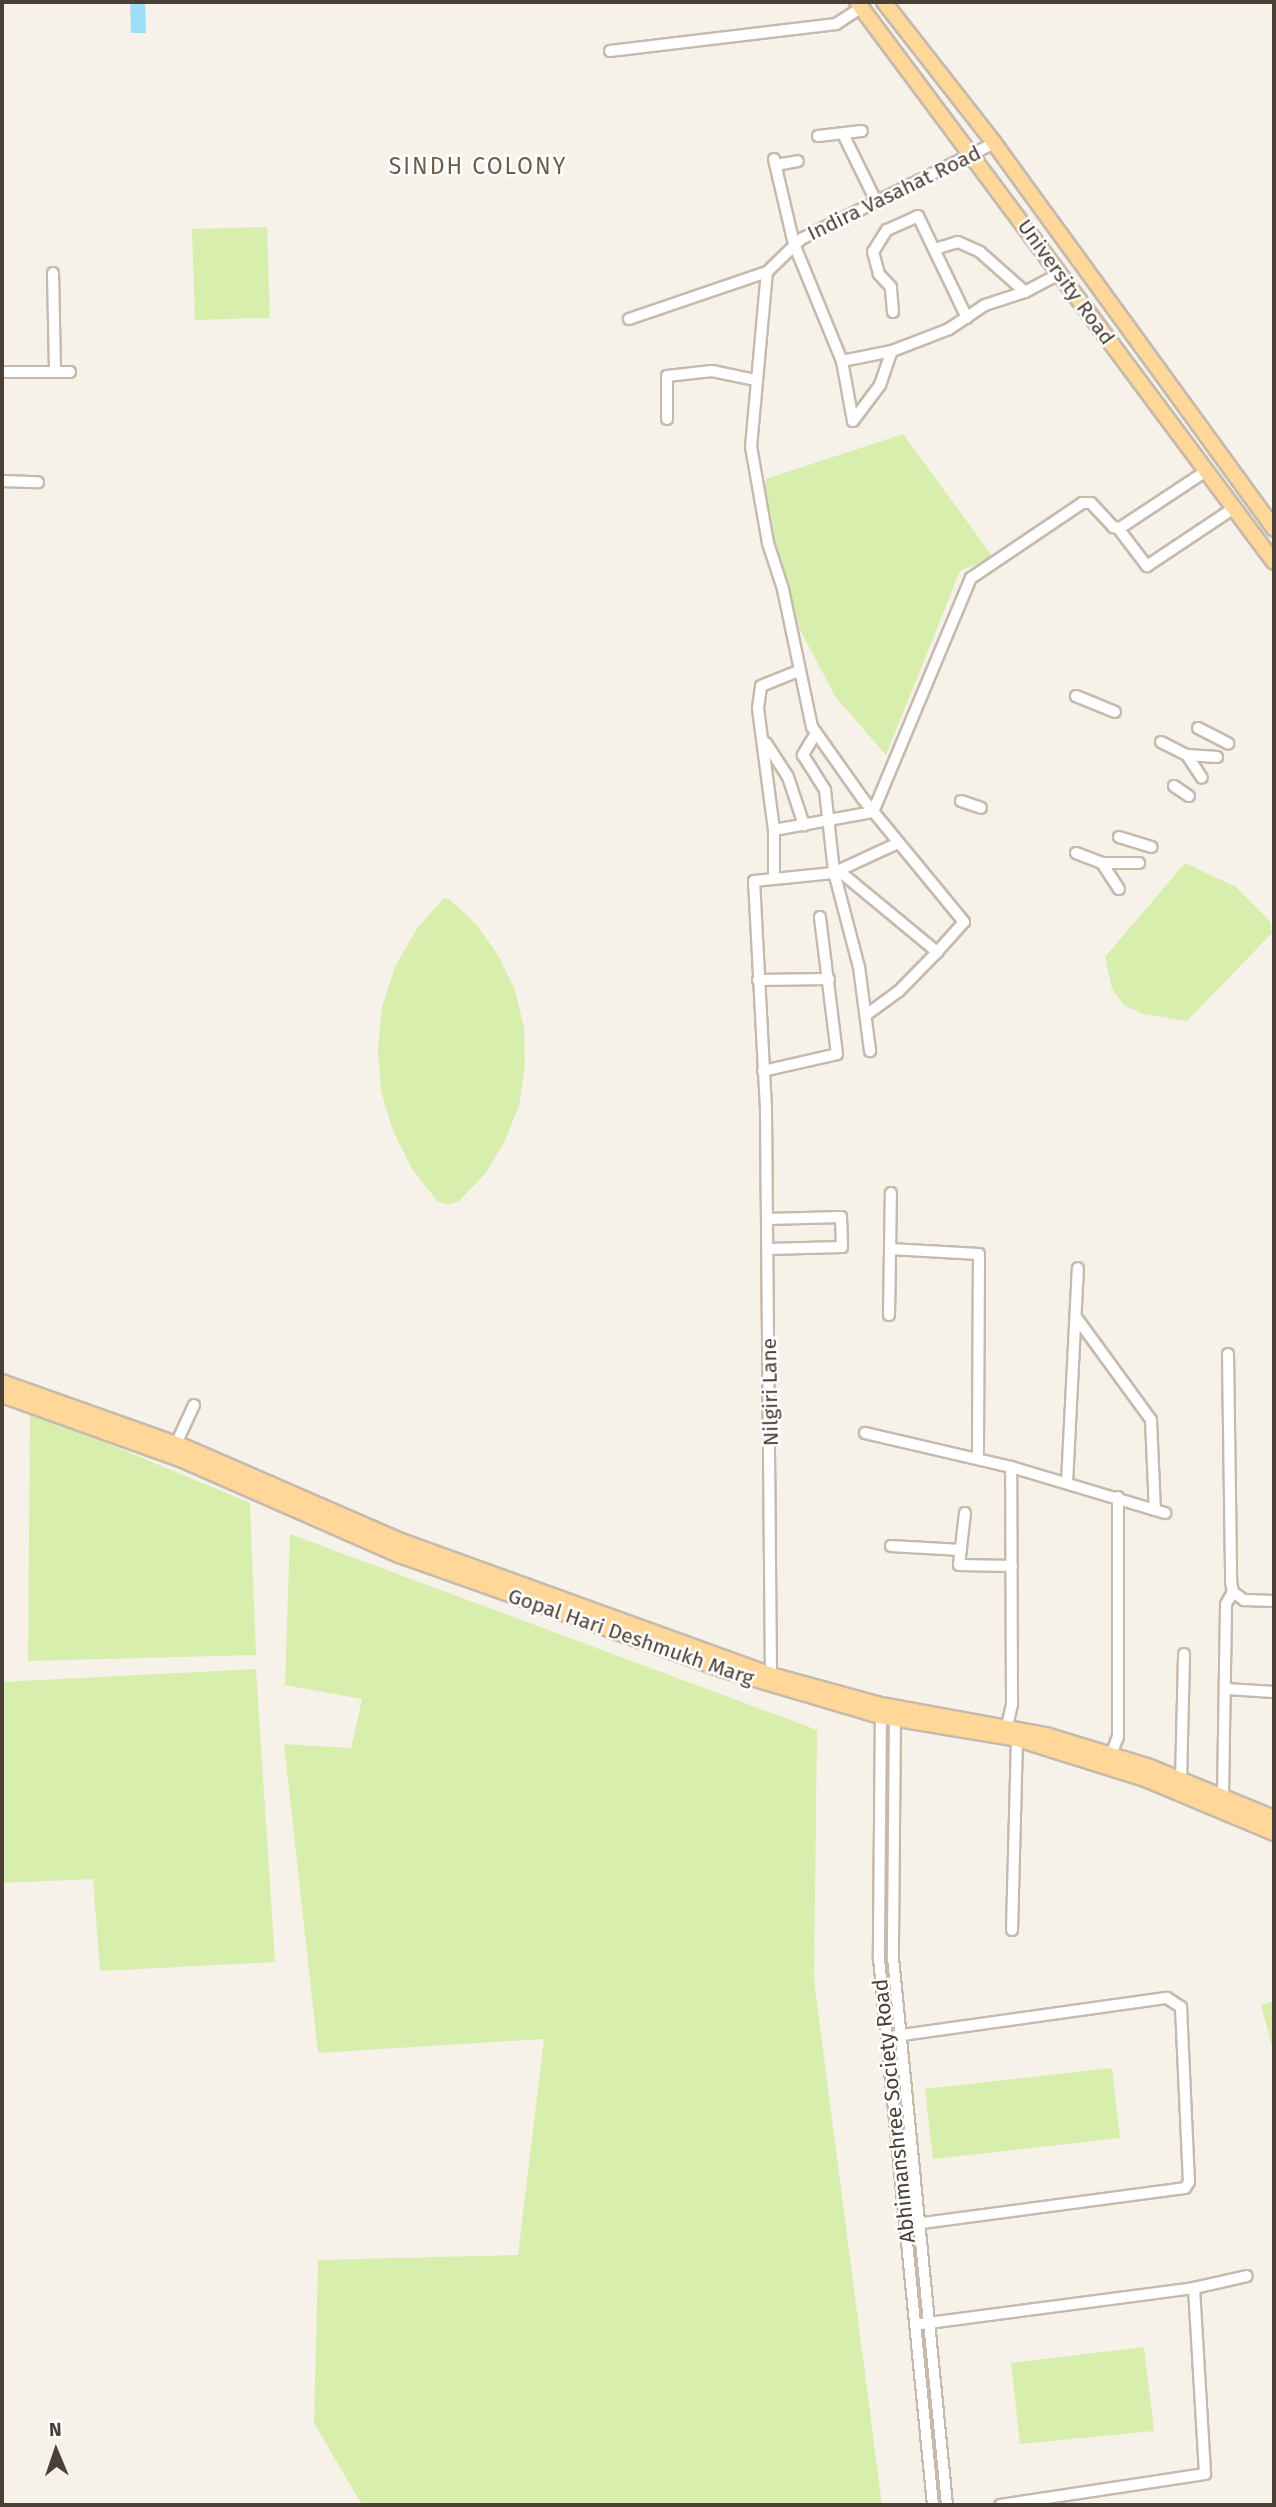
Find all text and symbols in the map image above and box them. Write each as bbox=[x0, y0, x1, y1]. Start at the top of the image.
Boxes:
street label: Indira Vasahat Road bbox=[803, 140, 985, 246]
district label: SINDH COLONY bbox=[390, 152, 566, 180]
street label: University Road bbox=[1012, 214, 1120, 350]
street label: Nilgiri Lane bbox=[756, 1338, 784, 1446]
street label: Gopal Hari Deshmukh Marg bbox=[505, 1583, 757, 1691]
street label: Abhimanshree Society Road bbox=[868, 1978, 920, 2244]
north arrow bbox=[21, 2416, 91, 2486]
text: N bbox=[49, 2418, 62, 2441]

